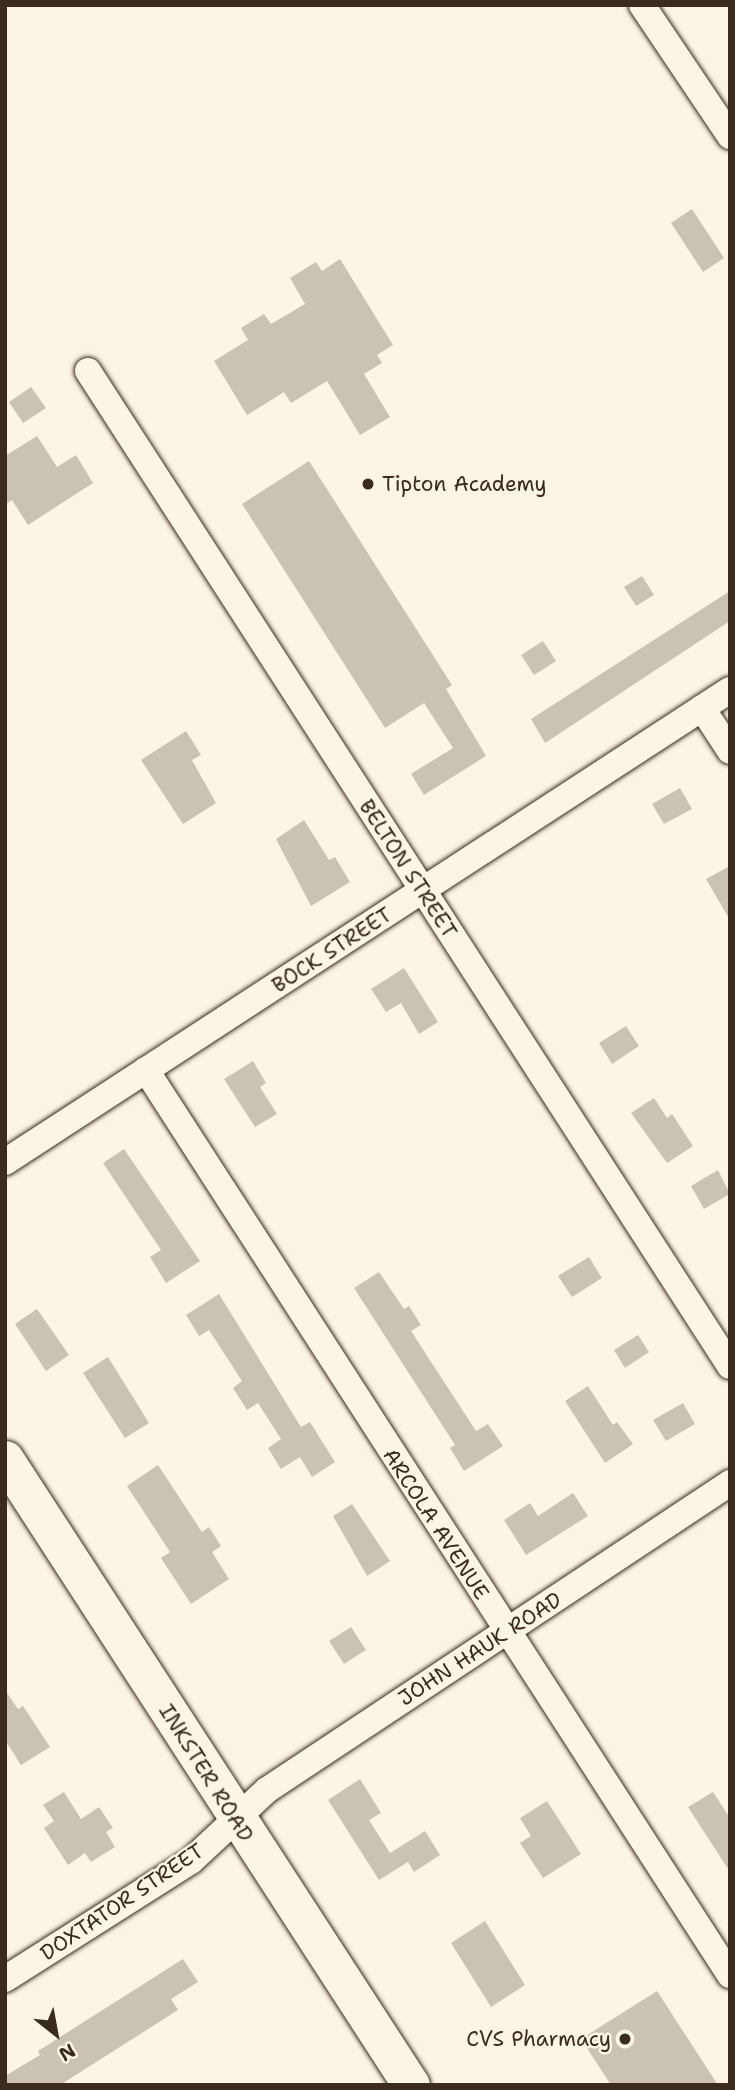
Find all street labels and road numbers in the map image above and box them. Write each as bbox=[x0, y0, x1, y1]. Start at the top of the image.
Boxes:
street label: BELTON STREET bbox=[354, 795, 462, 943]
street label: BOCK STREET bbox=[267, 902, 397, 998]
street label: ARCOLA AVENUE bbox=[378, 1444, 494, 1604]
street label: JOHN HAUK ROAD bbox=[394, 1587, 566, 1711]
street label: INKSTER ROAD bbox=[154, 1700, 258, 1846]
street label: DOXTATOR STREET bbox=[35, 1838, 209, 1966]

